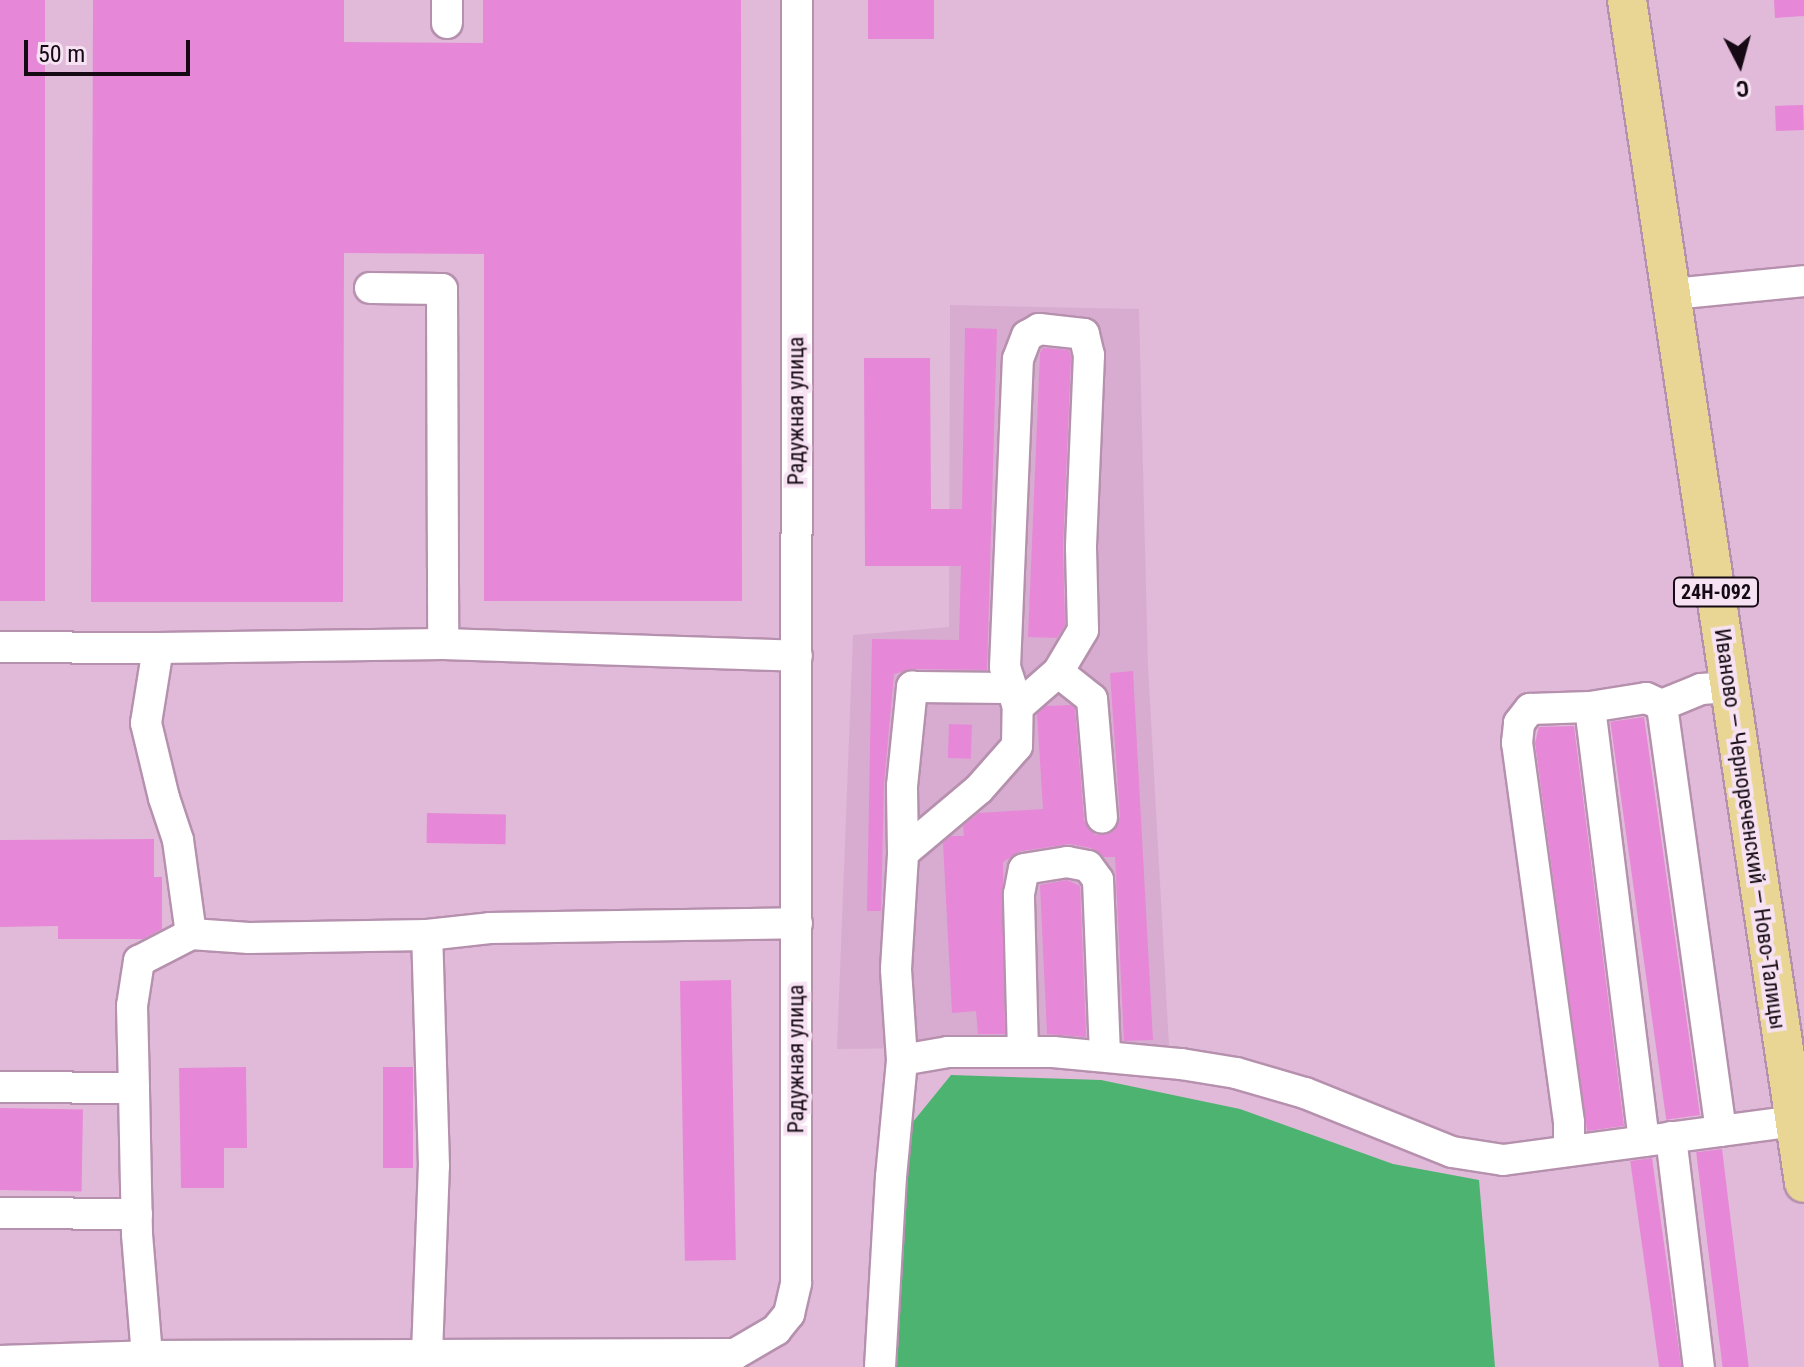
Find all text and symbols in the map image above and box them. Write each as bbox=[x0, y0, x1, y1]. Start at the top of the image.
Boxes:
scale bar bbox=[28, 24, 194, 74]
north arrow bbox=[1700, 24, 1780, 104]
text: 50 m bbox=[38, 40, 85, 68]
text: С bbox=[1735, 75, 1750, 101]
street label: Радужная улица bbox=[783, 337, 809, 485]
road number: 24Н-092 bbox=[1672, 576, 1760, 608]
street label: Иваново — Чернореченский — Ново-Талицы bbox=[1709, 627, 1791, 1031]
street label: Радужная улица bbox=[783, 985, 809, 1133]

